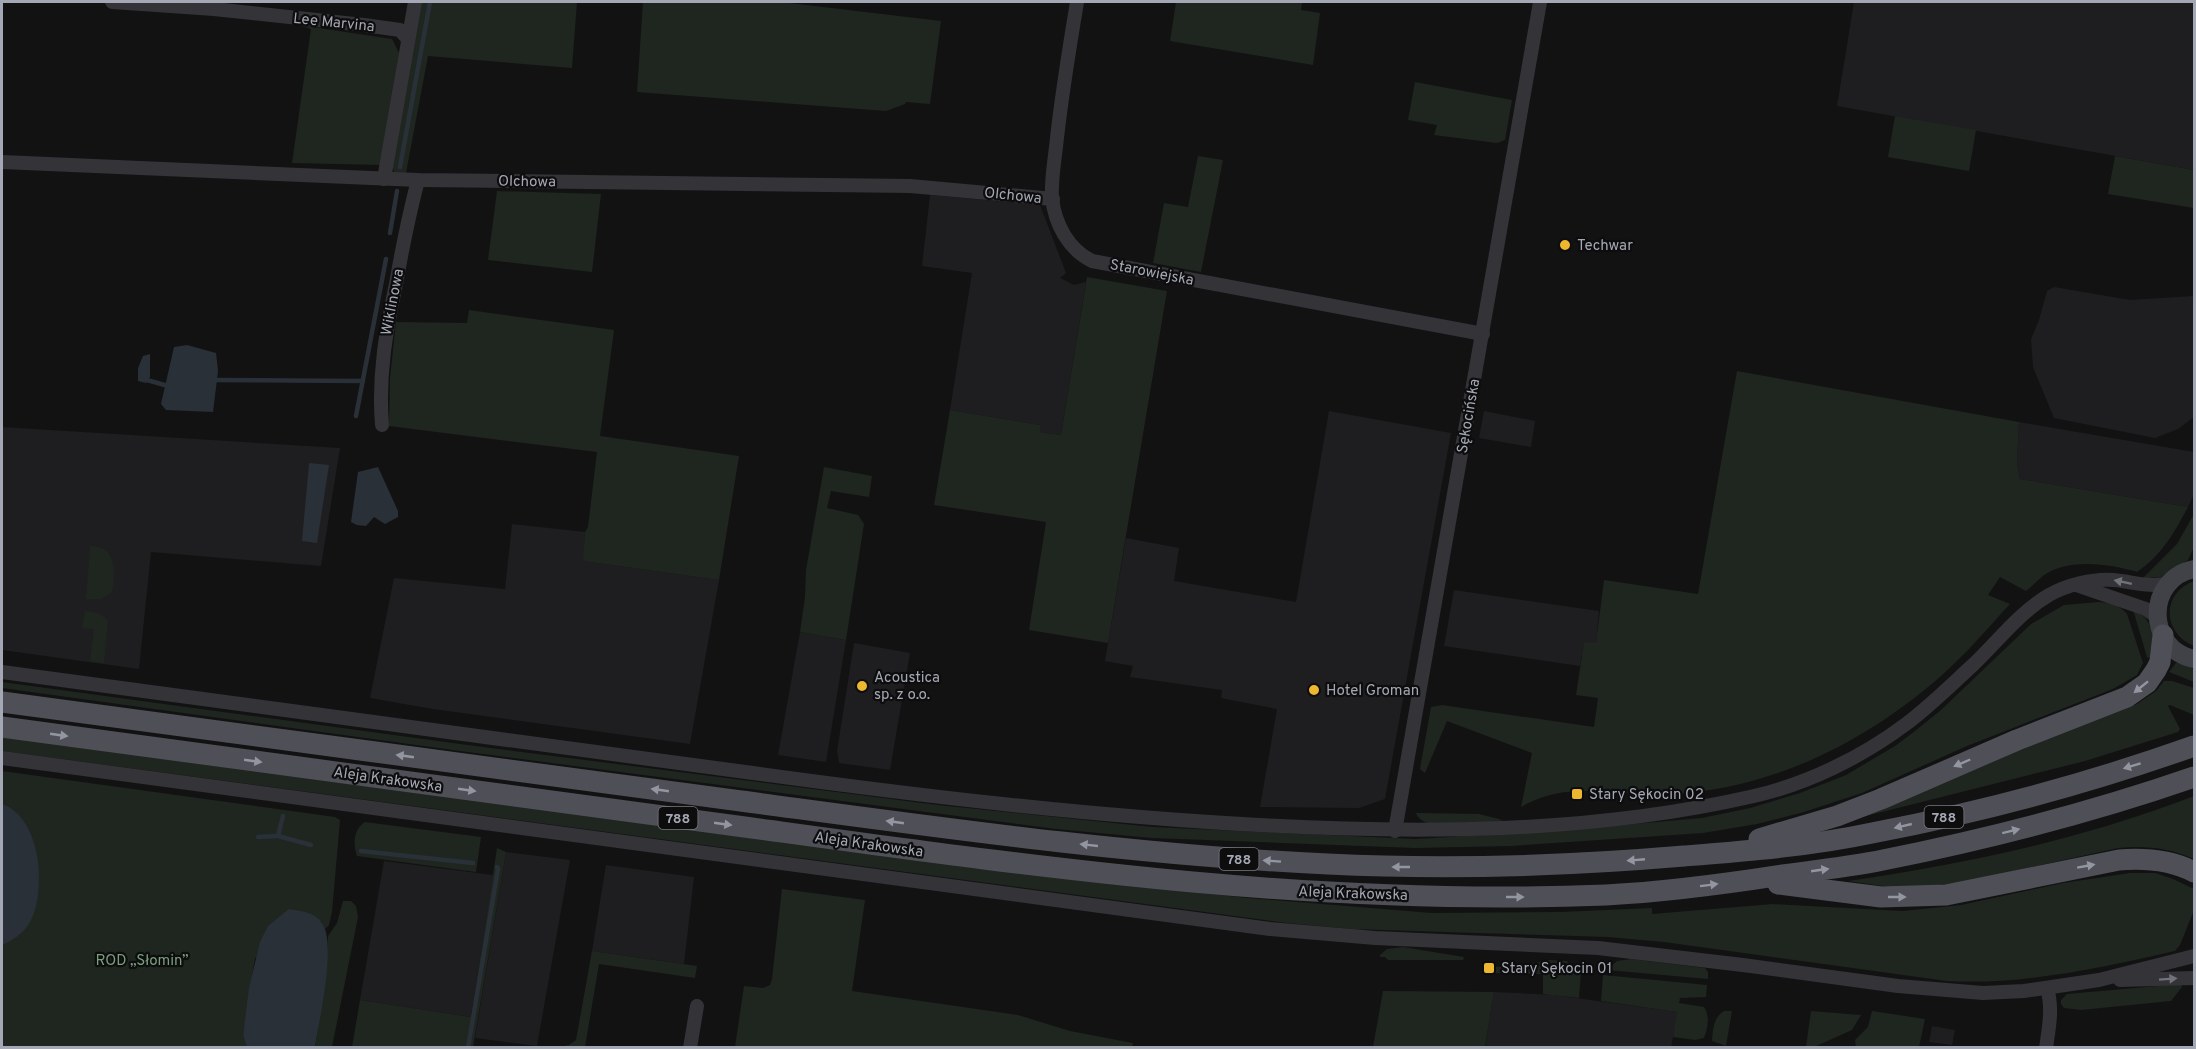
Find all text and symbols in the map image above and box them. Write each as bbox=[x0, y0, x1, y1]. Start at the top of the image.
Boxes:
street label: Lee Marvina bbox=[292, 10, 376, 37]
street label: Olchowa bbox=[498, 172, 556, 193]
street label: Olchowa bbox=[983, 184, 1043, 209]
place label: Techwar bbox=[1577, 237, 1633, 256]
marker: Techwar bbox=[1558, 238, 1572, 252]
street label: Starowiejska bbox=[1108, 256, 1195, 291]
street label: Wiklinowa bbox=[378, 267, 409, 337]
street label: Sękocińska bbox=[1454, 378, 1485, 455]
one-way arrow bbox=[2113, 577, 2132, 586]
place label: Acoustica sp. z o.o. bbox=[874, 669, 940, 705]
marker: Acoustica sp. z o.o. bbox=[855, 679, 869, 693]
one-way arrow bbox=[2133, 680, 2149, 693]
place label: Hotel Groman bbox=[1326, 682, 1419, 701]
marker: Hotel Groman bbox=[1307, 683, 1321, 697]
one-way arrow bbox=[50, 730, 69, 740]
one-way arrow bbox=[395, 751, 414, 760]
one-way arrow bbox=[243, 756, 262, 765]
one-way arrow bbox=[1953, 758, 1971, 768]
one-way arrow bbox=[2123, 762, 2141, 771]
street label: Aleja Krakowska bbox=[332, 763, 443, 798]
one-way arrow bbox=[457, 785, 476, 794]
one-way arrow bbox=[651, 786, 670, 795]
place label: Stary Sękocin 02 bbox=[1589, 786, 1704, 805]
marker: Stary Sękocin 02 bbox=[1570, 787, 1584, 801]
road number: 788 bbox=[1924, 806, 1964, 828]
road number: 788 bbox=[658, 807, 698, 829]
one-way arrow bbox=[886, 817, 905, 826]
one-way arrow bbox=[713, 820, 732, 829]
one-way arrow bbox=[1893, 822, 1912, 832]
one-way arrow bbox=[2002, 825, 2020, 835]
street label: Aleja Krakowska bbox=[813, 828, 924, 863]
one-way arrow bbox=[1079, 840, 1098, 850]
road number: 788 bbox=[1220, 848, 1258, 870]
one-way arrow bbox=[1627, 855, 1646, 865]
one-way arrow bbox=[1262, 856, 1281, 866]
one-way arrow bbox=[2076, 861, 2095, 870]
one-way arrow bbox=[1392, 862, 1411, 871]
one-way arrow bbox=[1811, 865, 1830, 874]
one-way arrow bbox=[1700, 881, 1719, 890]
street label: Aleja Krakowska bbox=[1298, 883, 1408, 906]
one-way arrow bbox=[1505, 892, 1524, 902]
one-way arrow bbox=[1887, 892, 1906, 902]
park label: ROD „Słomin” bbox=[95, 952, 189, 971]
place label: Stary Sękocin 01 bbox=[1501, 960, 1612, 979]
marker: Stary Sękocin 01 bbox=[1482, 961, 1496, 975]
one-way arrow bbox=[2158, 974, 2177, 983]

